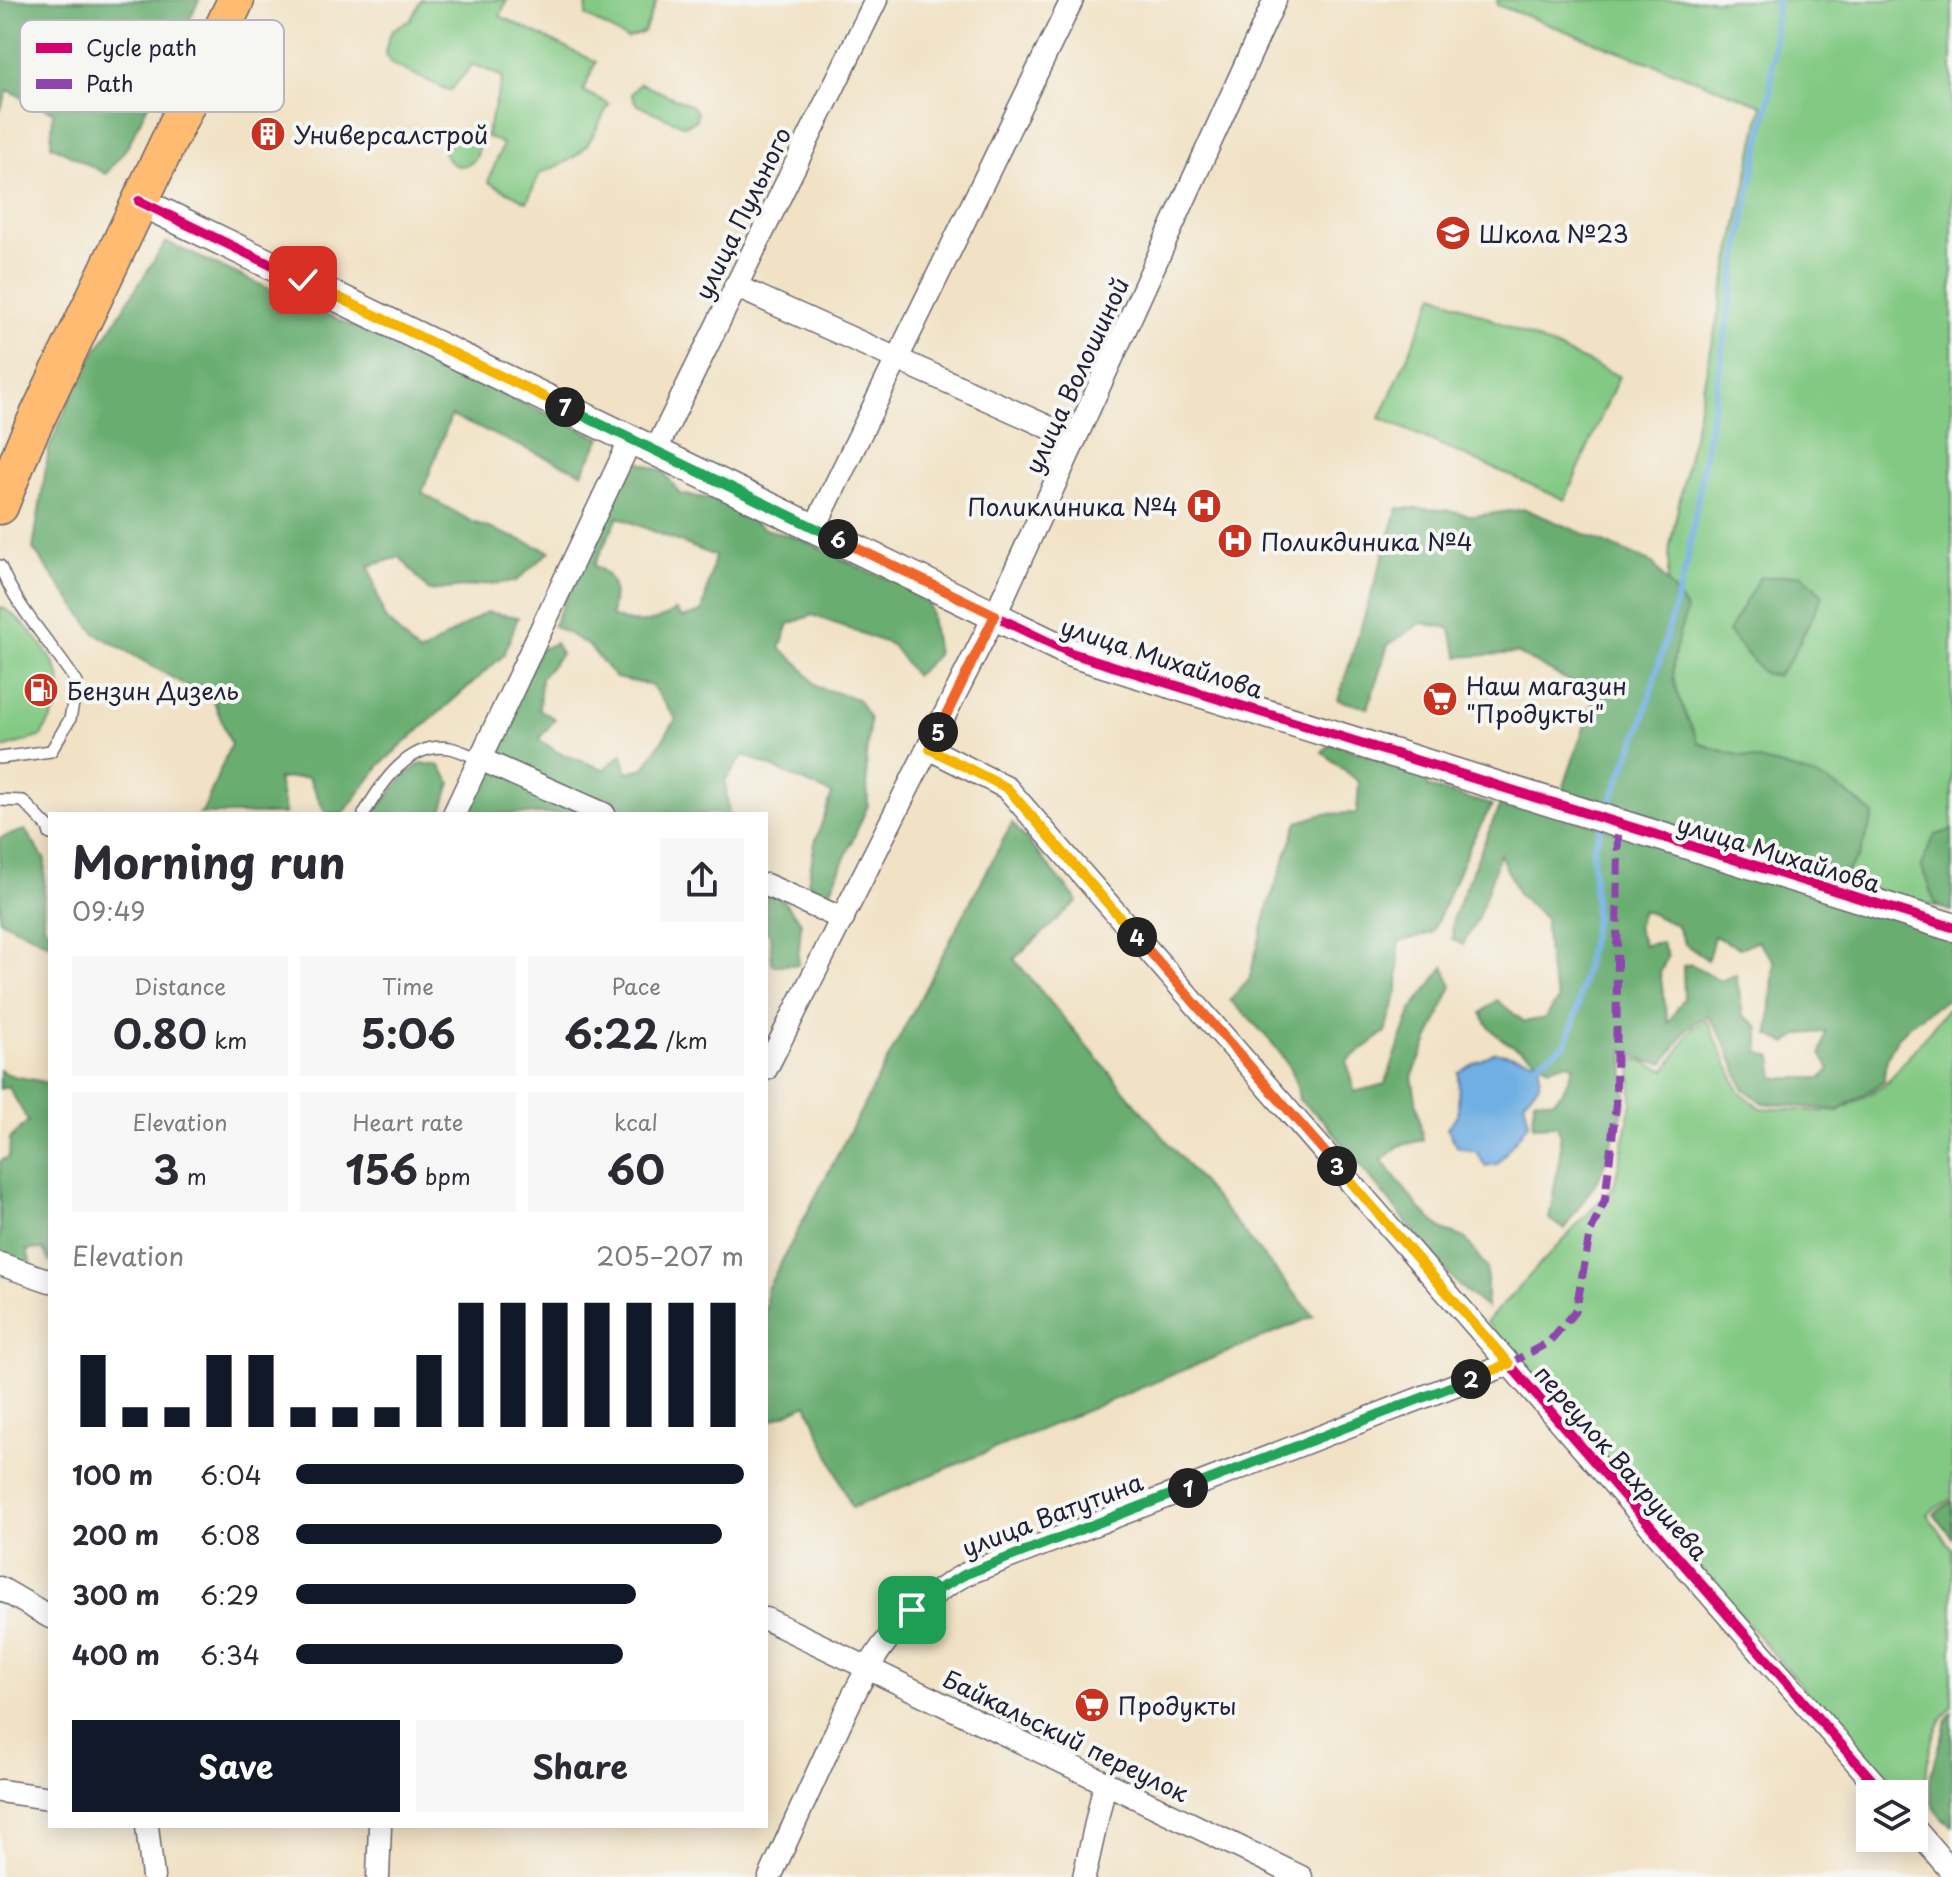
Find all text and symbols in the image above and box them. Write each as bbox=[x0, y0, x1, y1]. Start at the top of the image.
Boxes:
legend bbox=[20, 20, 284, 112]
text: Cycle path bbox=[86, 30, 197, 63]
text: Path bbox=[86, 66, 134, 99]
building icon: Универсалстрой bbox=[249, 115, 287, 153]
place label: Универсалстрой bbox=[294, 116, 488, 152]
street label: улица Пульного bbox=[685, 121, 799, 305]
school or university icon: Школа №23 bbox=[1434, 214, 1472, 252]
place label: Школа №23 bbox=[1479, 215, 1629, 251]
pin bbox=[269, 246, 337, 314]
icon: check bbox=[281, 258, 325, 302]
street label: улица Волошиной bbox=[1015, 271, 1137, 479]
pin: 7 bbox=[545, 387, 585, 427]
text: 7 bbox=[559, 390, 571, 423]
hospital icon: Поликлиника №4 bbox=[1185, 487, 1223, 525]
place label: Поликлиника №4 bbox=[968, 488, 1178, 524]
pin: 6 bbox=[818, 519, 858, 559]
text: 6 bbox=[830, 522, 846, 555]
hospital icon: Поликдиника №4 bbox=[1216, 522, 1254, 560]
place label: Поликдиника №4 bbox=[1261, 523, 1473, 559]
street label: улица Михайлова bbox=[1056, 607, 1268, 707]
place label: Наш магазин "Продукты" bbox=[1466, 667, 1627, 731]
fuel station icon: Бензин Дизель bbox=[22, 671, 60, 709]
place label: Бензин Дизель bbox=[67, 672, 239, 708]
supermarket icon: Наш магазин "Продукты" bbox=[1421, 680, 1459, 718]
pin: 5 bbox=[918, 712, 958, 752]
text: 5 bbox=[931, 715, 945, 748]
street label: улица Михайлова bbox=[1673, 805, 1885, 901]
text: Morning run bbox=[72, 828, 346, 894]
button: share bbox=[660, 838, 744, 922]
text: 09:49 bbox=[72, 891, 146, 930]
pin: 4 bbox=[1117, 917, 1157, 957]
text: 4 bbox=[1130, 920, 1144, 953]
text: Distance bbox=[134, 969, 226, 1002]
text: Time bbox=[382, 969, 434, 1002]
text: Pace bbox=[611, 969, 661, 1002]
text: 0.80 bbox=[113, 1002, 207, 1063]
text: 5:06 bbox=[360, 1002, 456, 1063]
text: 6:22 bbox=[564, 1002, 659, 1063]
text: km bbox=[207, 1023, 247, 1056]
text: /km bbox=[659, 1023, 708, 1056]
text: Elevation bbox=[133, 1105, 227, 1138]
text: Heart rate bbox=[352, 1105, 464, 1138]
text: kcal bbox=[614, 1105, 658, 1138]
text: 3 bbox=[153, 1138, 180, 1199]
text: 156 bbox=[345, 1138, 418, 1199]
text: 60 bbox=[607, 1138, 665, 1199]
pin: 3 bbox=[1317, 1146, 1357, 1186]
text: 3 bbox=[1330, 1149, 1344, 1182]
text: m bbox=[180, 1159, 207, 1192]
text: bpm bbox=[418, 1159, 471, 1192]
text: Elevation bbox=[72, 1236, 184, 1275]
text: 205–207 m bbox=[596, 1236, 744, 1275]
street label: переулок Вахрушева bbox=[1527, 1356, 1717, 1568]
pin: 2 bbox=[1451, 1359, 1491, 1399]
text: 2 bbox=[1463, 1362, 1479, 1395]
text: 100 m bbox=[72, 1455, 153, 1494]
text: 6:04 bbox=[200, 1455, 262, 1494]
street label: улица Ватутина bbox=[956, 1463, 1148, 1565]
pin: 1 bbox=[1168, 1468, 1208, 1508]
text: 1 bbox=[1183, 1471, 1193, 1504]
text: 200 m bbox=[72, 1515, 159, 1554]
text: 6:08 bbox=[200, 1515, 261, 1554]
text: 300 m bbox=[72, 1575, 160, 1614]
text: 6:29 bbox=[200, 1575, 259, 1614]
pin bbox=[878, 1576, 946, 1644]
icon: arrive bbox=[890, 1588, 934, 1632]
text: 400 m bbox=[72, 1635, 160, 1674]
text: 6:34 bbox=[200, 1635, 260, 1674]
street label: Байкальский переулок bbox=[937, 1660, 1196, 1811]
supermarket icon: Продукты bbox=[1073, 1686, 1111, 1724]
place label: Продукты bbox=[1118, 1687, 1237, 1723]
button: Save bbox=[72, 1720, 400, 1812]
button: Share bbox=[416, 1720, 744, 1812]
map controls bbox=[1856, 1780, 1928, 1852]
button: layers bbox=[1856, 1780, 1928, 1852]

